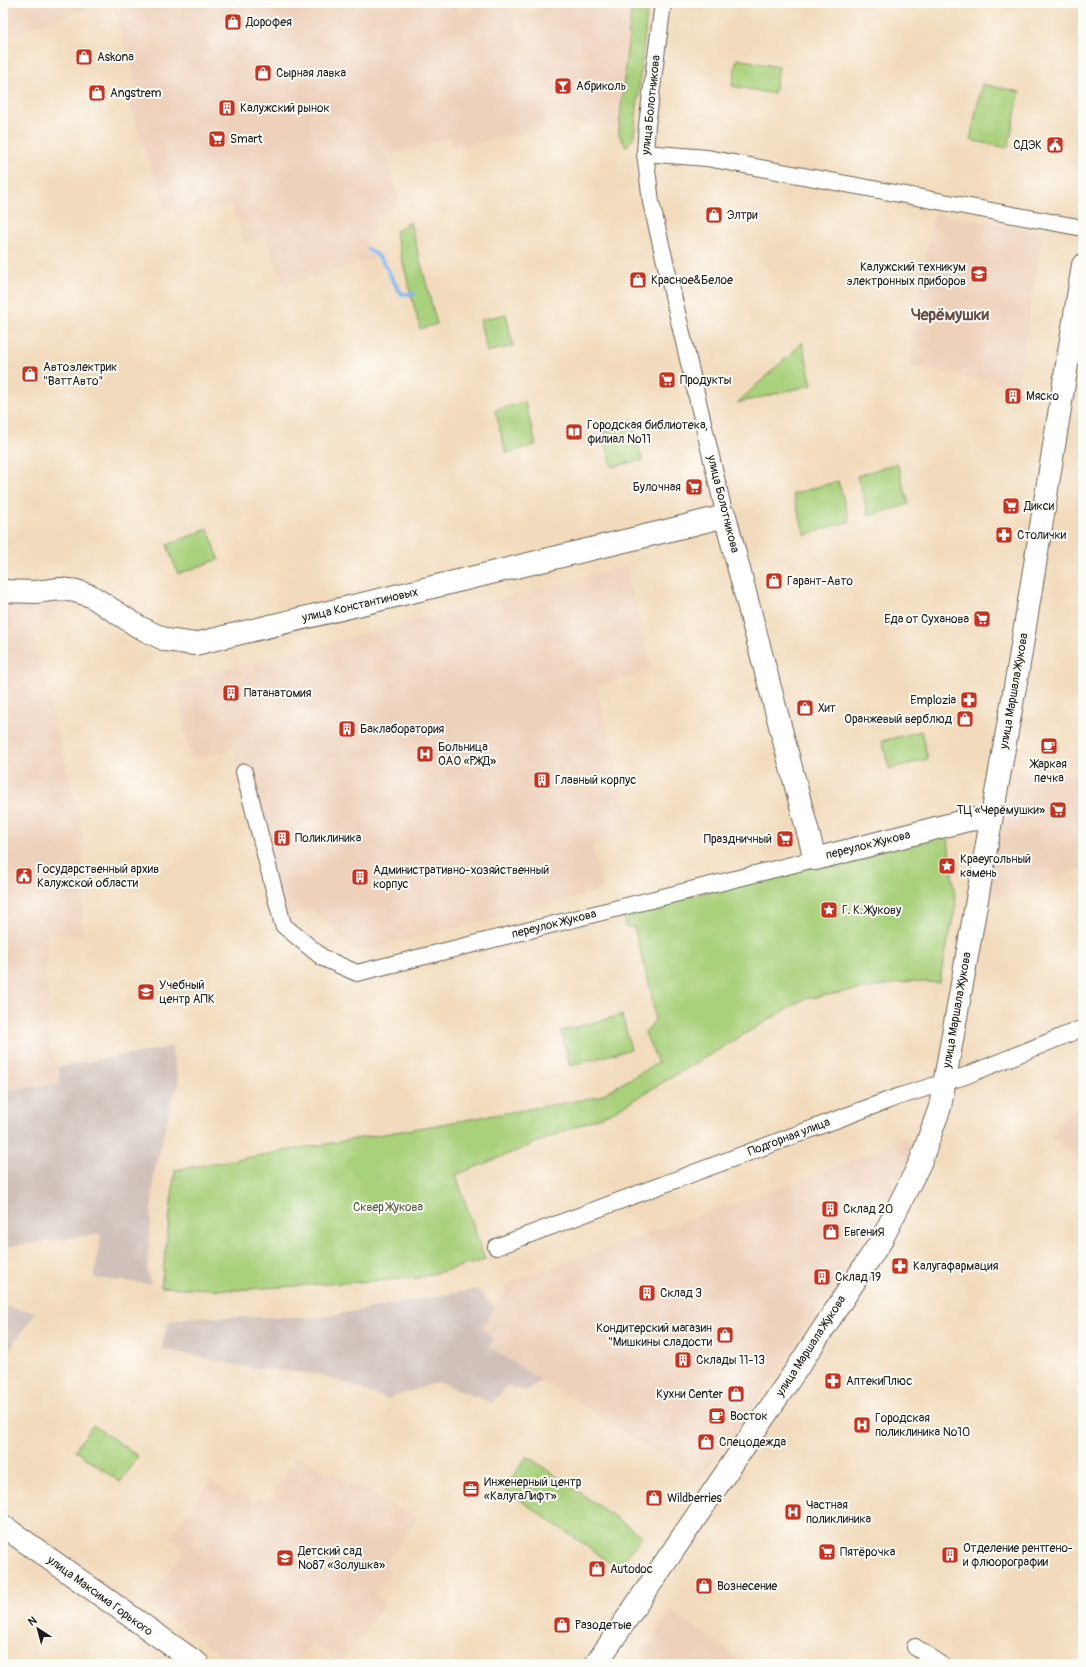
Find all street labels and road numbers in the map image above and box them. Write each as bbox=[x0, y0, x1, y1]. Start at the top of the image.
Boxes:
street label: улица Болотникова bbox=[638, 54, 664, 157]
street label: улица Болотникова bbox=[703, 453, 743, 555]
street label: улица Константиновых bbox=[300, 584, 420, 626]
street label: улица Маршала Жукова bbox=[996, 631, 1032, 751]
street label: переулок Жукова bbox=[824, 827, 912, 863]
street label: переулок Жукова bbox=[510, 906, 598, 942]
street label: улица Маршала Жукова bbox=[939, 950, 975, 1070]
street label: Подгорная улица bbox=[746, 1114, 833, 1160]
street label: улица Маршала Жукова bbox=[772, 1292, 849, 1400]
street label: улица Максима Горького bbox=[43, 1552, 156, 1640]

